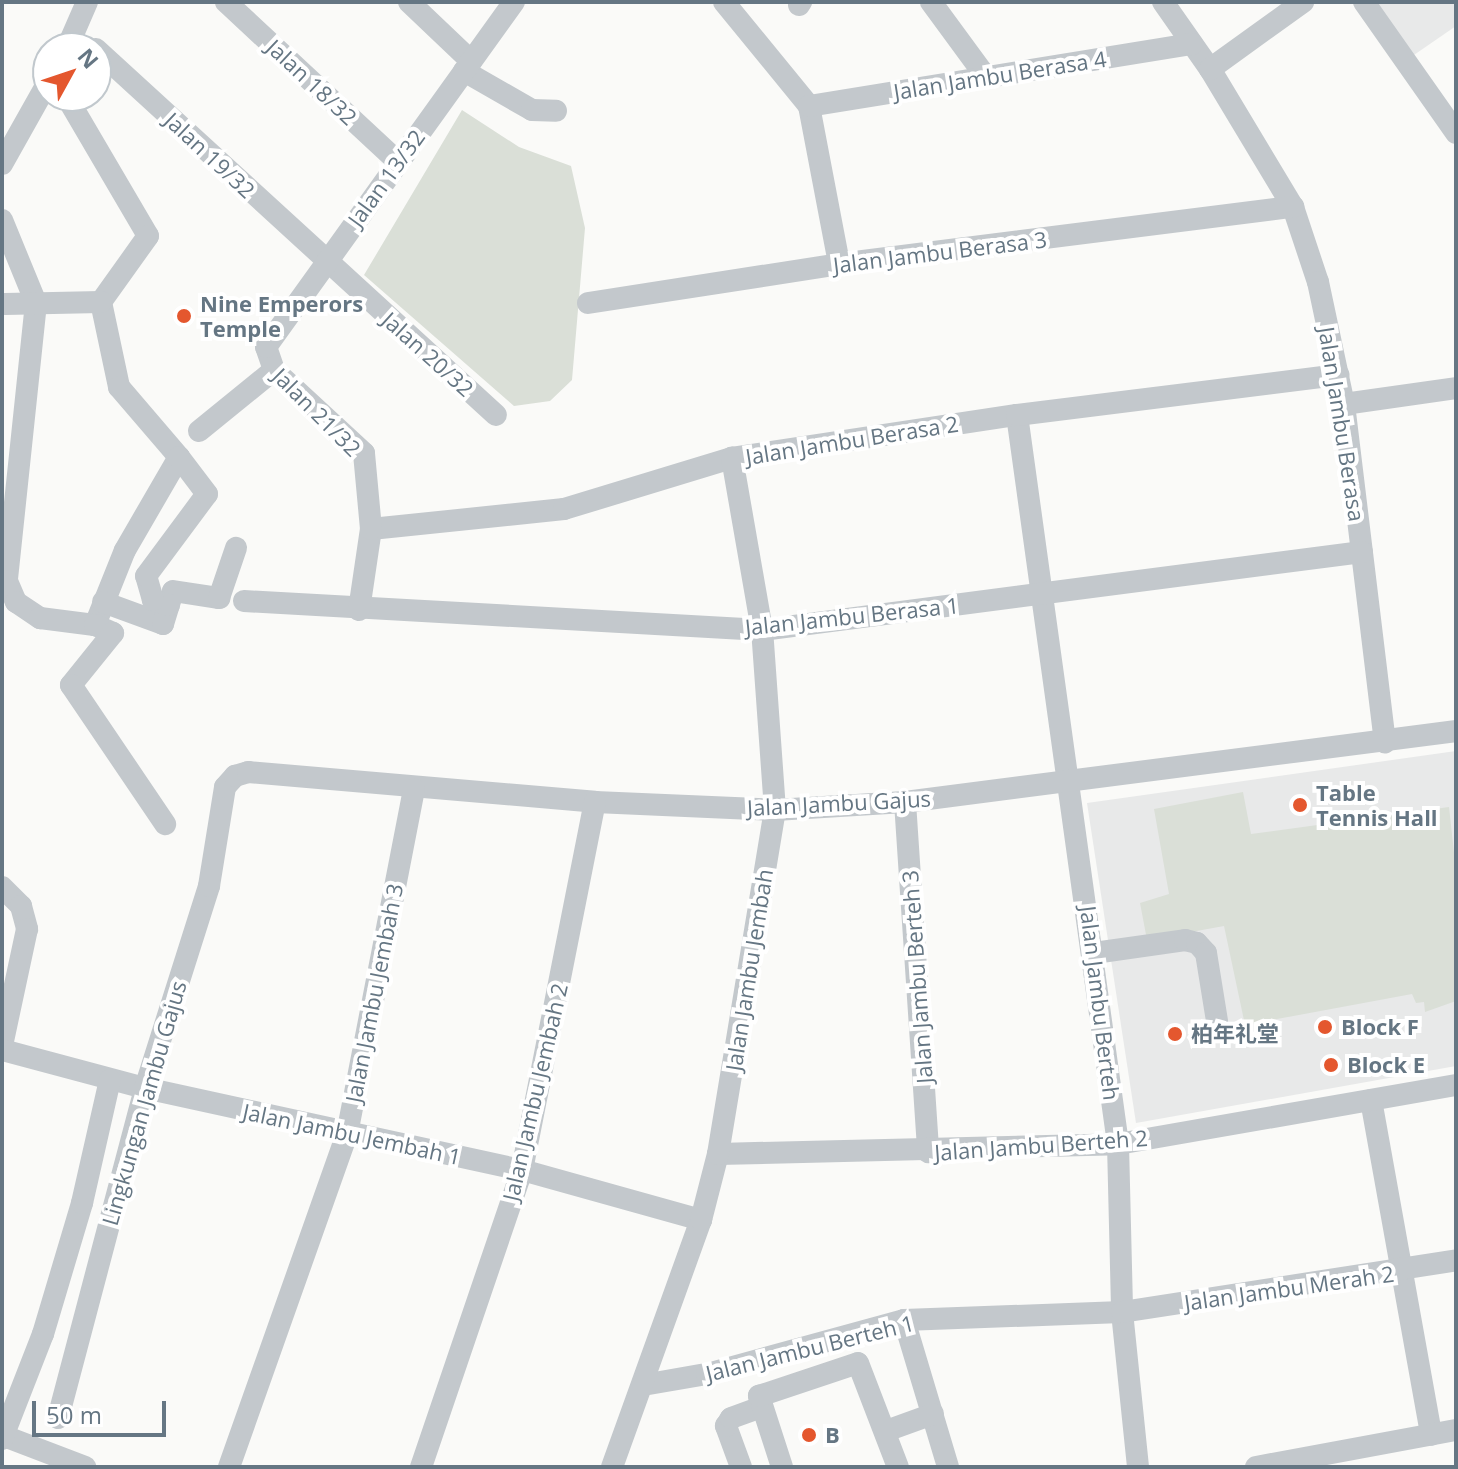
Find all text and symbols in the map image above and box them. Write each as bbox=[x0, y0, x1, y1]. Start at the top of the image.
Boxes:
north arrow bbox=[32, 32, 112, 112]
street label: Jalan 18/32 bbox=[261, 34, 363, 130]
text: N bbox=[72, 41, 106, 74]
street label: Jalan Jambu Berasa 4 bbox=[892, 45, 1108, 105]
street label: Jalan 19/32 bbox=[159, 107, 261, 203]
street label: Jalan 13/32 bbox=[342, 124, 430, 232]
street label: Jalan Jambu Berasa 3 bbox=[832, 226, 1048, 278]
place label: Nine Emperors Temple bbox=[200, 290, 363, 342]
street label: Jalan 20/32 bbox=[377, 306, 479, 402]
marker: Nine Emperors Temple bbox=[175, 307, 193, 325]
street label: Jalan Jambu Berasa bbox=[1314, 325, 1370, 523]
street label: Jalan 21/32 bbox=[268, 363, 366, 461]
street label: Jalan Jambu Berasa 2 bbox=[744, 410, 960, 470]
street label: Jalan Jambu Berasa 1 bbox=[744, 592, 960, 640]
place label: Table Tennis Hall bbox=[1316, 779, 1438, 830]
street label: Jalan Jambu Gajus bbox=[746, 785, 932, 821]
marker: Table Tennis Hall bbox=[1291, 796, 1309, 814]
street label: Jalan Jambu Jembah bbox=[720, 867, 778, 1073]
street label: Jalan Jambu Berteh 3 bbox=[896, 869, 938, 1085]
street label: Jalan Jambu Jembah 3 bbox=[340, 881, 408, 1105]
street label: Jalan Jambu Berteh bbox=[1075, 904, 1125, 1102]
street label: Lingkungan Jambu Gajus bbox=[96, 978, 192, 1228]
street label: Jalan Jambu Jembah 2 bbox=[497, 981, 573, 1203]
place label: Block F bbox=[1341, 1014, 1419, 1040]
marker: Block F bbox=[1316, 1018, 1334, 1036]
place label: 柏年礼堂 bbox=[1191, 1021, 1279, 1047]
marker: 柏年礼堂 bbox=[1166, 1025, 1184, 1043]
place label: Block E bbox=[1347, 1052, 1425, 1078]
marker: Block E bbox=[1322, 1056, 1340, 1074]
street label: Jalan Jambu Jembah 1 bbox=[240, 1098, 464, 1170]
street label: Jalan Jambu Berteh 2 bbox=[933, 1124, 1149, 1166]
street label: Jalan Jambu Merah 2 bbox=[1182, 1260, 1396, 1316]
street label: Jalan Jambu Berteh 1 bbox=[703, 1309, 917, 1387]
scale bar bbox=[36, 1385, 170, 1435]
text: 50 m bbox=[46, 1398, 102, 1431]
place label: B bbox=[825, 1422, 840, 1448]
marker: B bbox=[800, 1426, 818, 1444]

